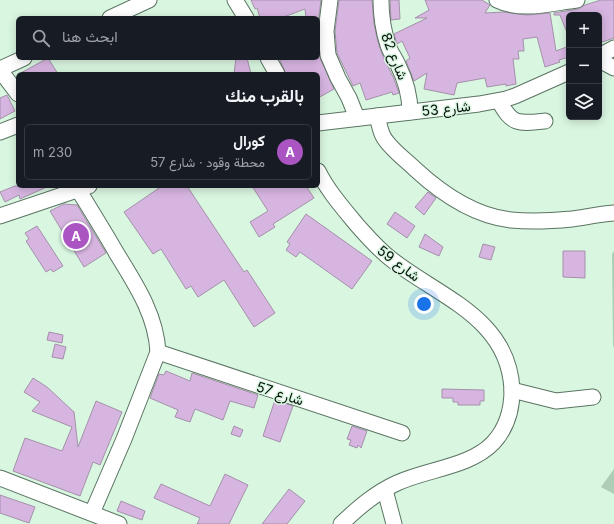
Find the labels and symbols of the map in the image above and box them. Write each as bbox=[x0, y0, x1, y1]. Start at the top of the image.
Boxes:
street label: شارع 82 bbox=[375, 30, 412, 83]
street label: شارع 53 bbox=[421, 97, 472, 122]
pin: A bbox=[63, 221, 89, 251]
street label: شارع 59 bbox=[372, 241, 424, 287]
your location bbox=[414, 294, 434, 314]
street label: شارع 57 bbox=[253, 377, 306, 411]

